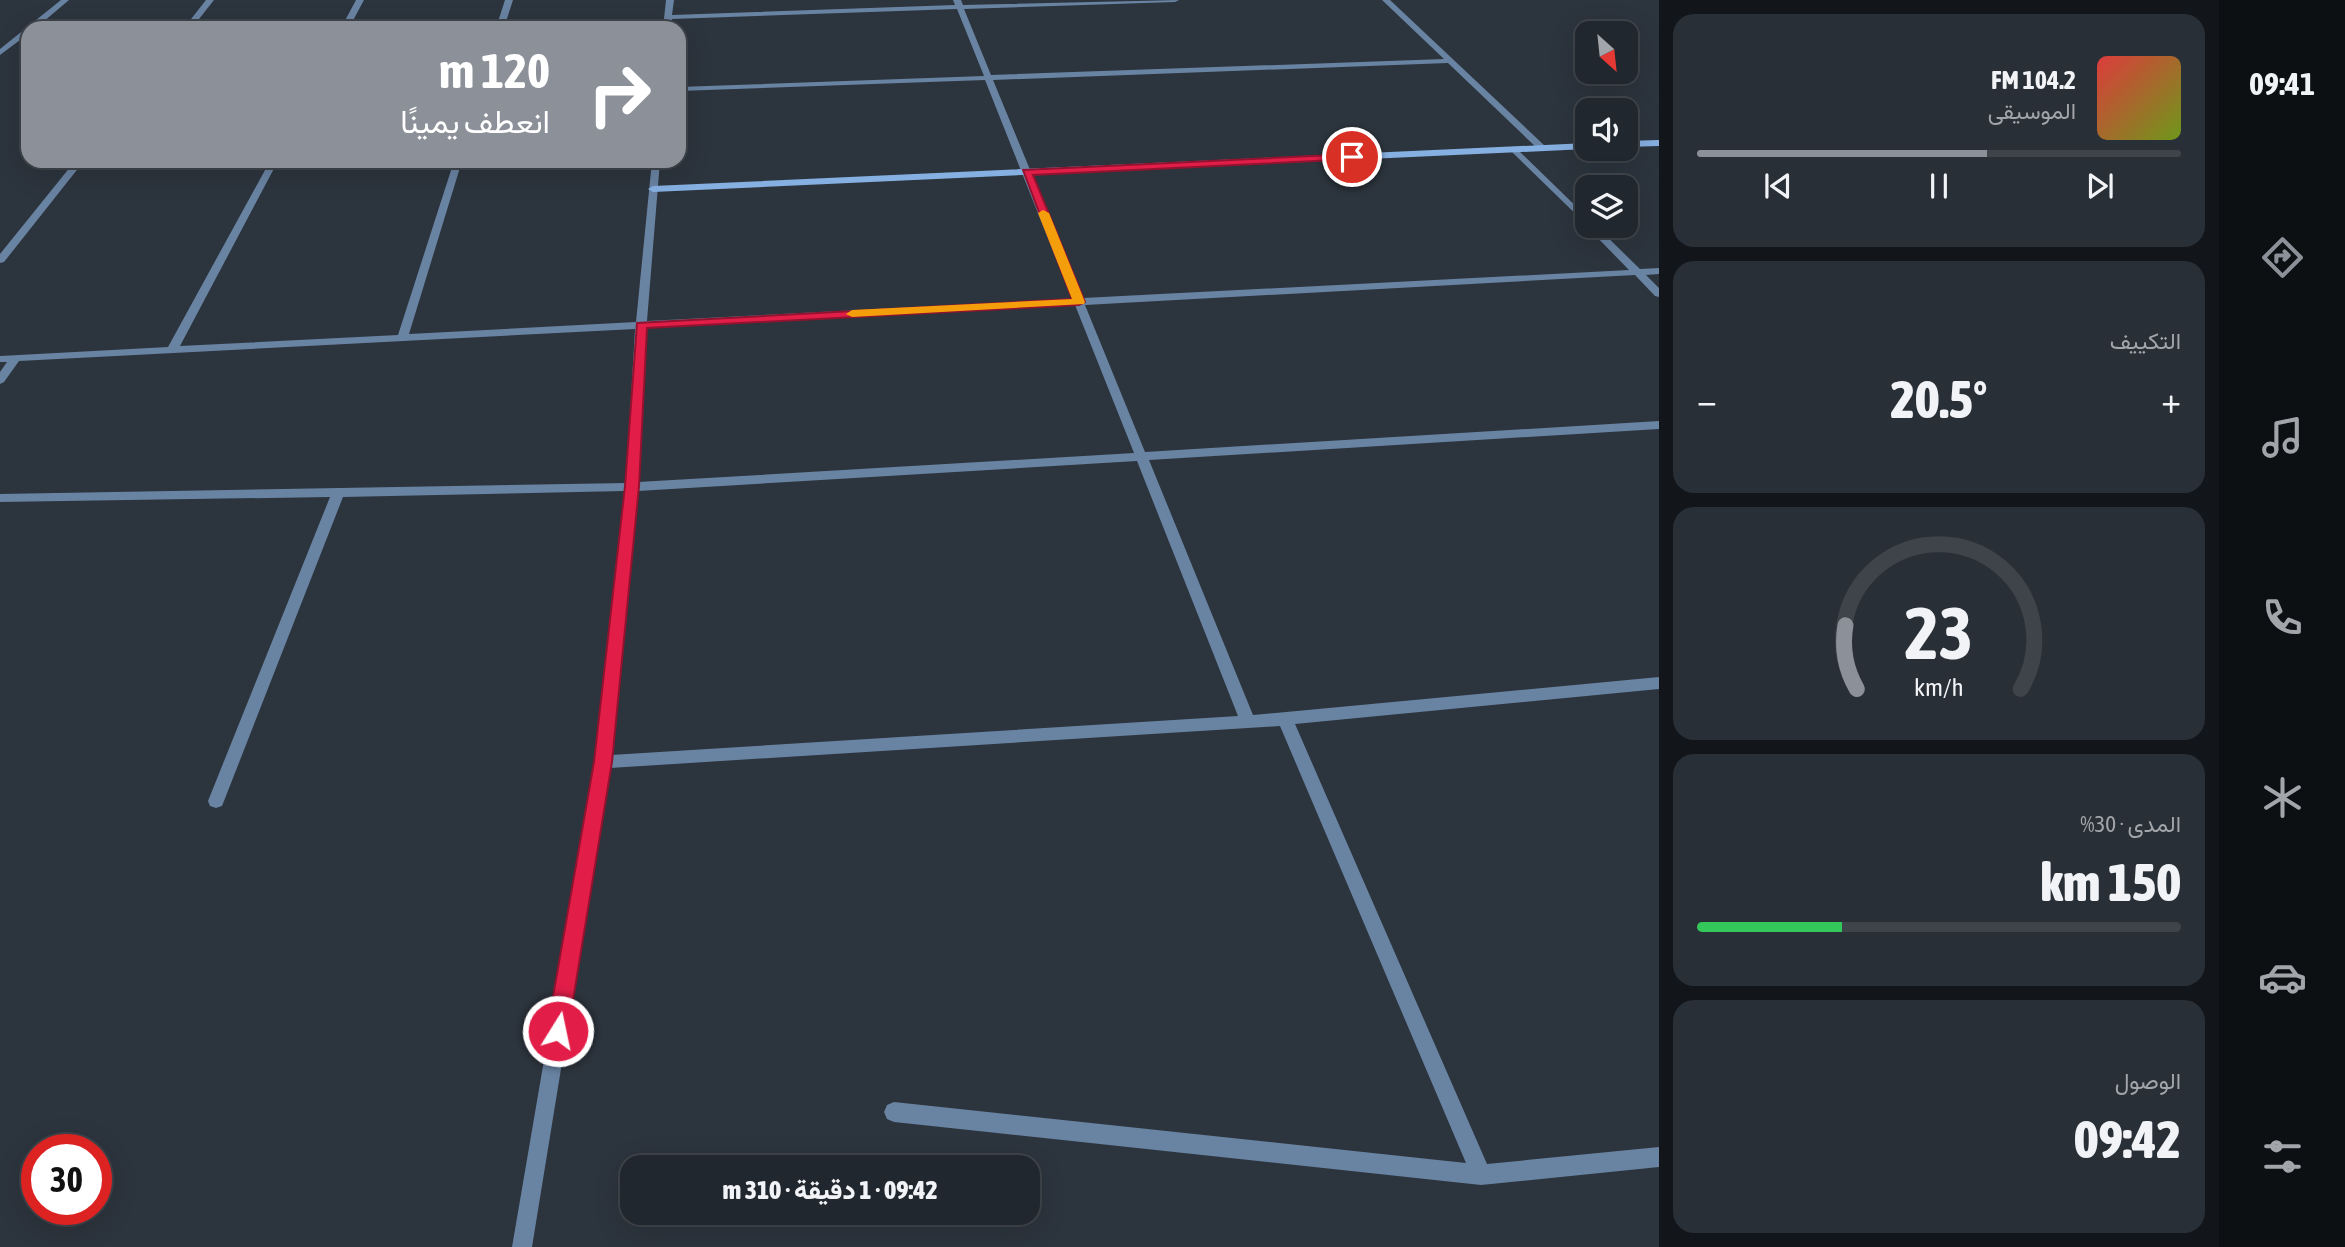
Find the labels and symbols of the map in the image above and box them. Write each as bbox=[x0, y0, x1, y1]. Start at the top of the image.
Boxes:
north arrow bbox=[1575, 21, 1638, 84]
pin bbox=[1322, 127, 1382, 187]
position arrow bbox=[521, 994, 595, 1068]
speed limit sign: 30 bbox=[21, 1134, 112, 1225]

